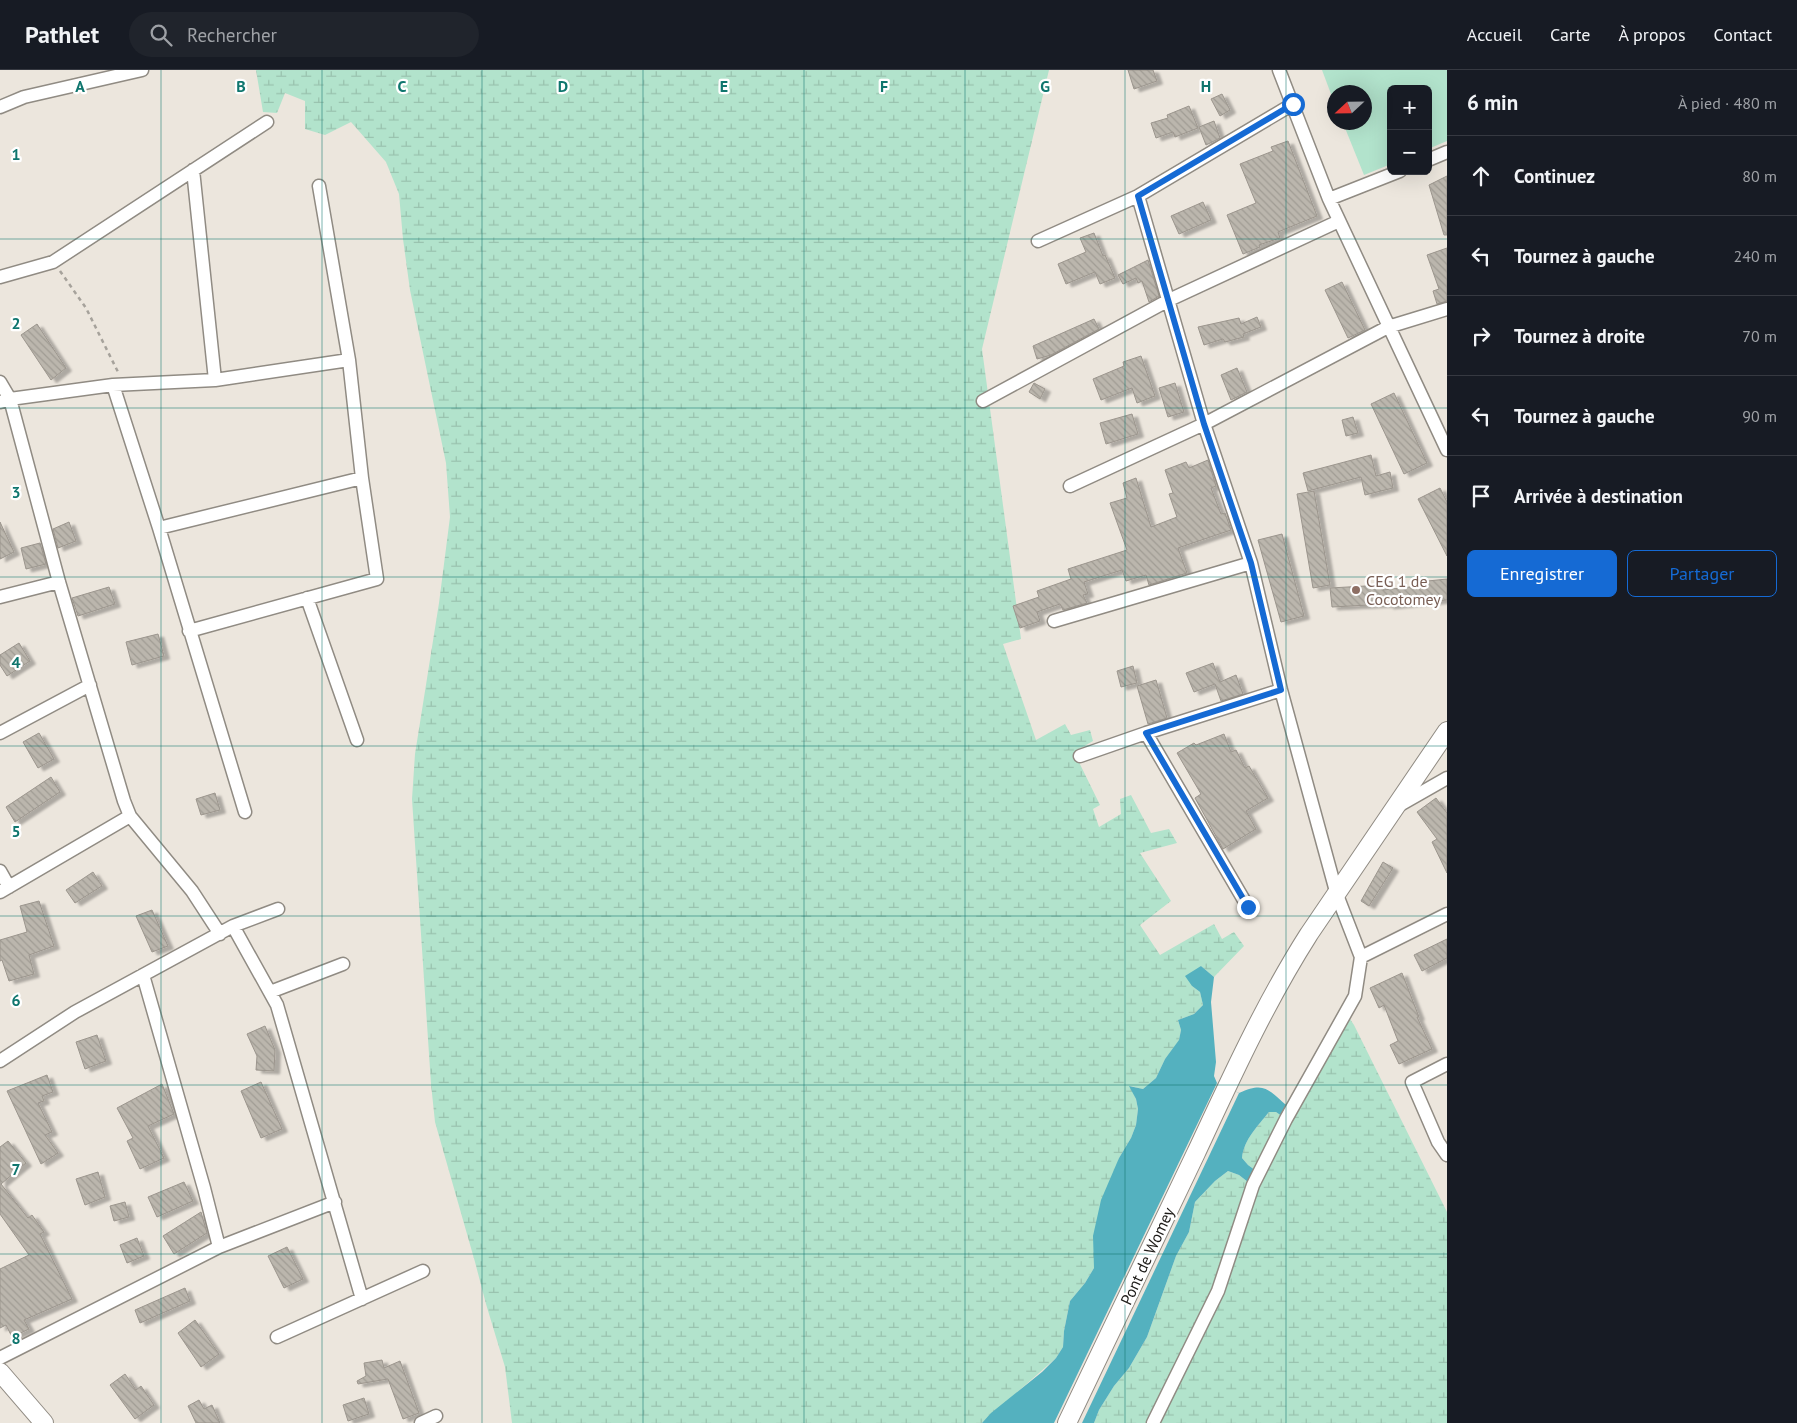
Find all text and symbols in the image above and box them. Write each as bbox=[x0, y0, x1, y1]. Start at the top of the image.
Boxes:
search box bbox=[129, 12, 479, 57]
text: Pathlet bbox=[25, 19, 99, 50]
icon: search bbox=[147, 21, 175, 49]
text: Rechercher bbox=[187, 23, 277, 47]
text: Accueil bbox=[1467, 23, 1522, 46]
text: Carte bbox=[1550, 23, 1591, 46]
text: À propos bbox=[1619, 23, 1686, 46]
text: Contact bbox=[1714, 23, 1772, 46]
text: A bbox=[75, 76, 85, 96]
text: B bbox=[236, 76, 246, 96]
text: C bbox=[398, 76, 407, 96]
text: D bbox=[558, 76, 568, 96]
text: E bbox=[720, 76, 728, 96]
text: F bbox=[880, 76, 888, 96]
text: G bbox=[1040, 76, 1050, 96]
text: H bbox=[1201, 76, 1211, 96]
north arrow bbox=[1327, 85, 1372, 130]
map controls bbox=[1387, 85, 1432, 175]
button: + bbox=[1387, 85, 1432, 130]
text: 6 min bbox=[1467, 89, 1518, 116]
route start bbox=[1282, 93, 1305, 116]
text: À pied · 480 m bbox=[1678, 93, 1777, 113]
button: − bbox=[1387, 130, 1432, 175]
text: 1 bbox=[11, 144, 21, 164]
icon: ahead bbox=[1467, 162, 1495, 190]
text: Continuez bbox=[1514, 164, 1595, 188]
text: 80 m bbox=[1742, 166, 1777, 186]
icon: left bbox=[1467, 242, 1495, 270]
text: Tournez à gauche bbox=[1514, 244, 1655, 268]
text: 240 m bbox=[1734, 246, 1777, 266]
text: 2 bbox=[11, 313, 21, 333]
icon: right bbox=[1467, 322, 1495, 350]
text: Tournez à droite bbox=[1514, 324, 1645, 348]
text: 70 m bbox=[1742, 326, 1777, 346]
icon: left bbox=[1467, 402, 1495, 430]
text: Tournez à gauche bbox=[1514, 404, 1655, 428]
text: 90 m bbox=[1742, 406, 1777, 426]
text: 3 bbox=[11, 482, 21, 502]
icon: arrive bbox=[1467, 482, 1495, 510]
text: Arrivée à destination bbox=[1514, 484, 1683, 508]
button: Enregistrer bbox=[1467, 550, 1617, 597]
button: Partager bbox=[1627, 550, 1777, 597]
place label: CEG 1 de Cocotomey bbox=[1366, 571, 1441, 609]
marker: CEG 1 de Cocotomey bbox=[1350, 584, 1362, 596]
text: 4 bbox=[11, 652, 21, 672]
text: 5 bbox=[11, 821, 21, 841]
route end bbox=[1237, 896, 1260, 919]
text: 6 bbox=[11, 990, 21, 1010]
text: 7 bbox=[11, 1159, 21, 1179]
street label: Pont de Womey bbox=[1116, 1203, 1179, 1308]
text: 8 bbox=[11, 1328, 21, 1348]

